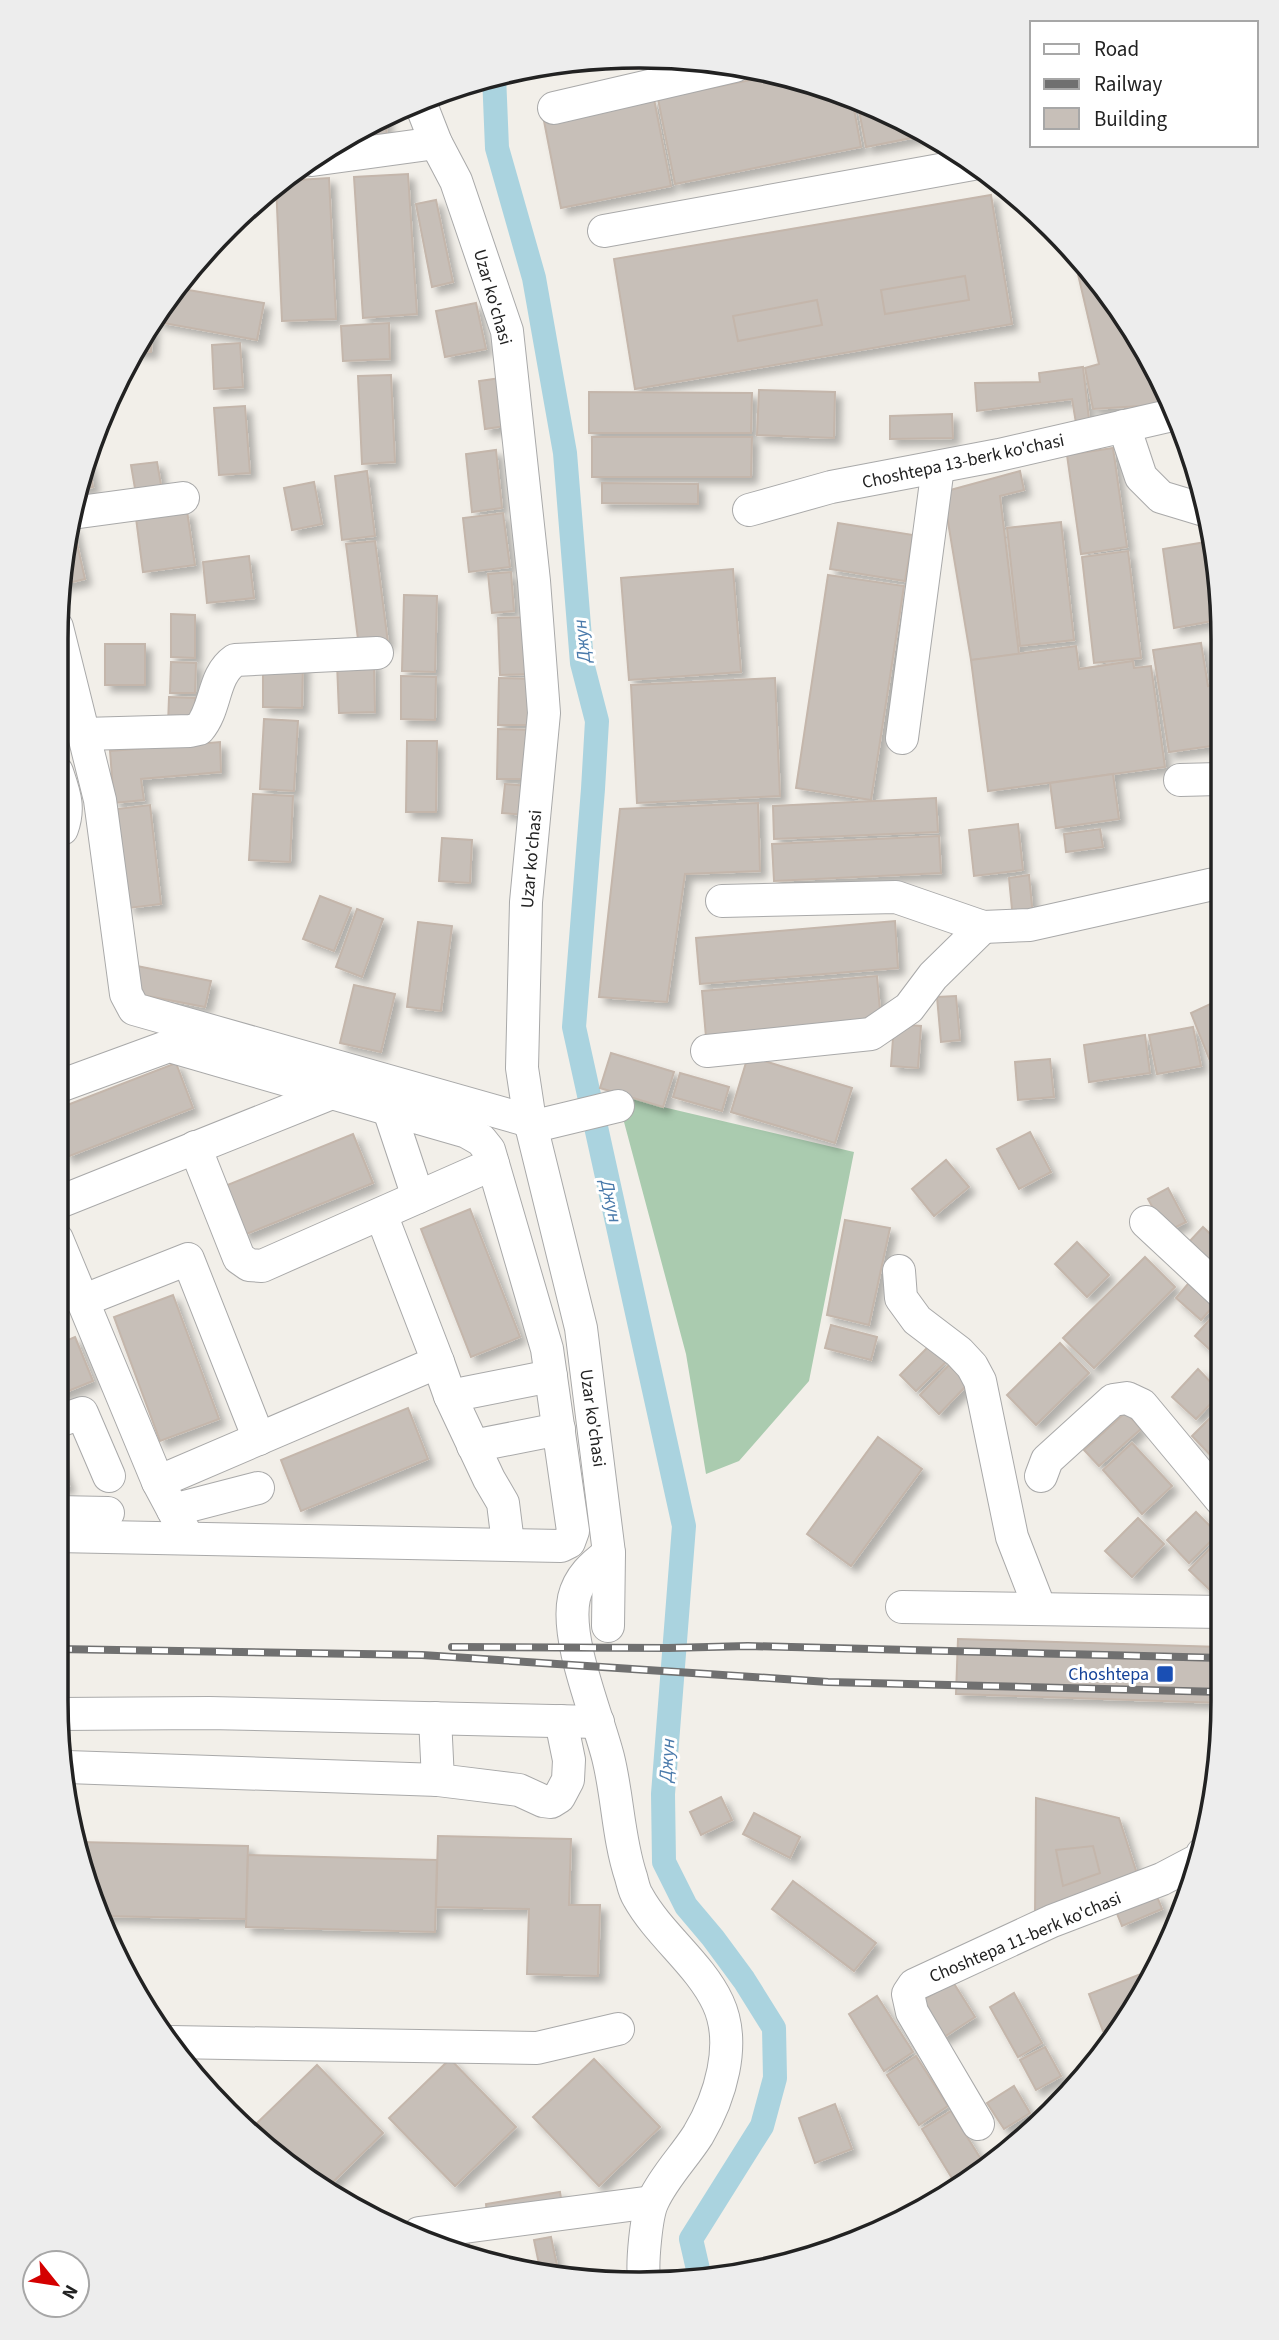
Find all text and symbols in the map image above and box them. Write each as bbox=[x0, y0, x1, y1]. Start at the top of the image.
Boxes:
legend bbox=[1030, 21, 1258, 147]
text: Road bbox=[1094, 34, 1139, 64]
text: Railway bbox=[1094, 69, 1162, 99]
text: Building bbox=[1094, 104, 1168, 134]
street label: Uzar ko'chasi bbox=[467, 246, 518, 348]
street label: Choshtepa 13-berk ko'chasi bbox=[860, 428, 1067, 495]
water label: Джун bbox=[567, 618, 598, 665]
street label: Uzar ko'chasi bbox=[515, 809, 548, 909]
water label: Джун bbox=[593, 1176, 628, 1225]
street label: Uzar ko'chasi bbox=[573, 1368, 612, 1469]
place label: Choshtepa bbox=[1068, 1662, 1149, 1687]
marker: Choshtepa bbox=[1155, 1664, 1175, 1684]
water label: Джун bbox=[652, 1737, 682, 1784]
street label: Choshtepa 11-berk ko'chasi bbox=[925, 1886, 1125, 1989]
north arrow bbox=[21, 2249, 91, 2319]
text: N bbox=[55, 2280, 84, 2304]

